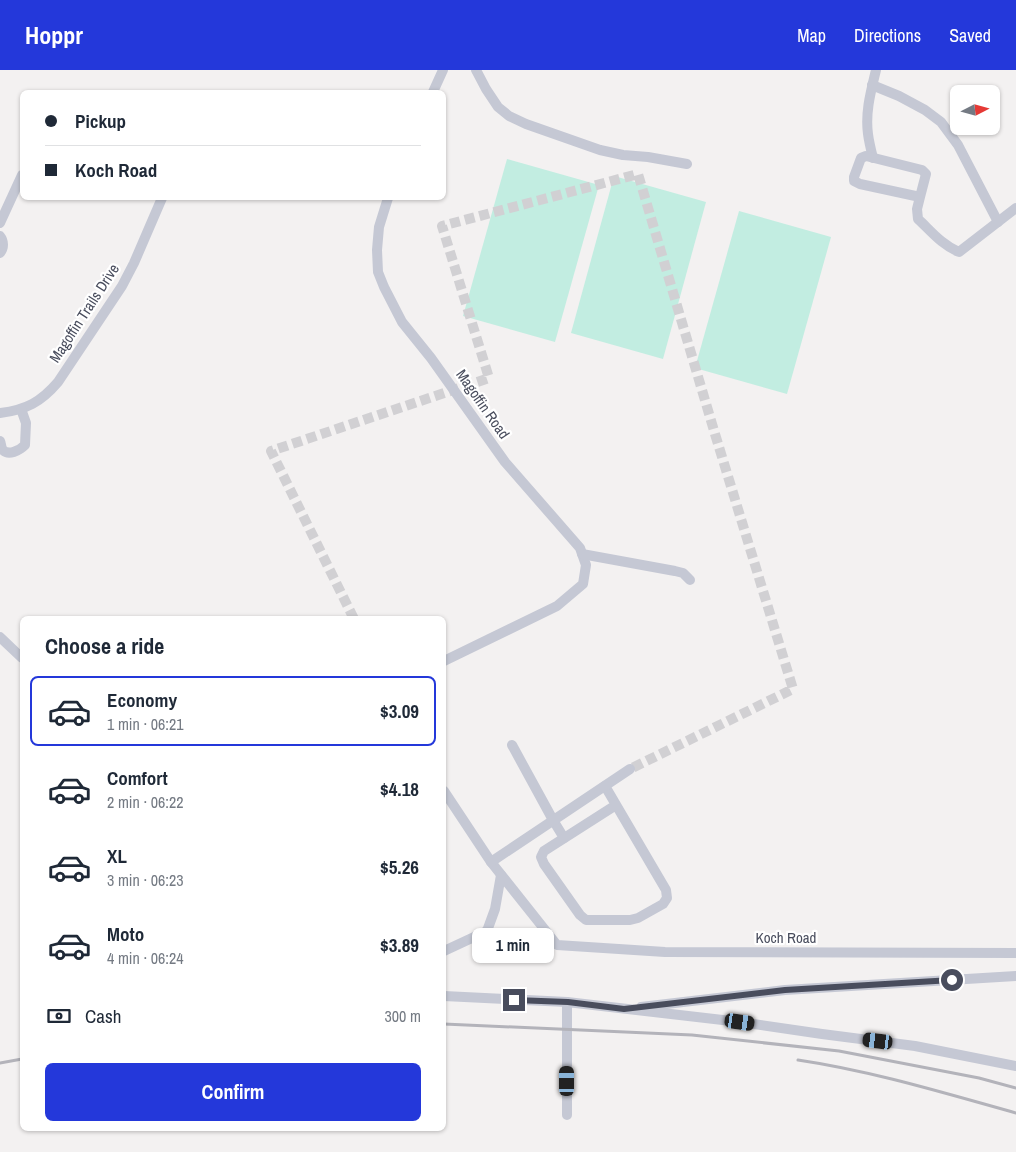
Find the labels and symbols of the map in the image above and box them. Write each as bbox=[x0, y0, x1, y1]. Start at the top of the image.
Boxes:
north arrow bbox=[950, 85, 1000, 135]
street label: Magoffin Trails Drive bbox=[44, 259, 124, 367]
street label: Magoffin Road bbox=[451, 365, 515, 443]
street label: Koch Road bbox=[756, 927, 816, 948]
callout: 1 min bbox=[473, 928, 555, 962]
route start bbox=[941, 969, 963, 991]
route end bbox=[503, 989, 525, 1011]
car bbox=[724, 1012, 755, 1032]
car bbox=[862, 1032, 893, 1050]
car bbox=[559, 1066, 574, 1096]

